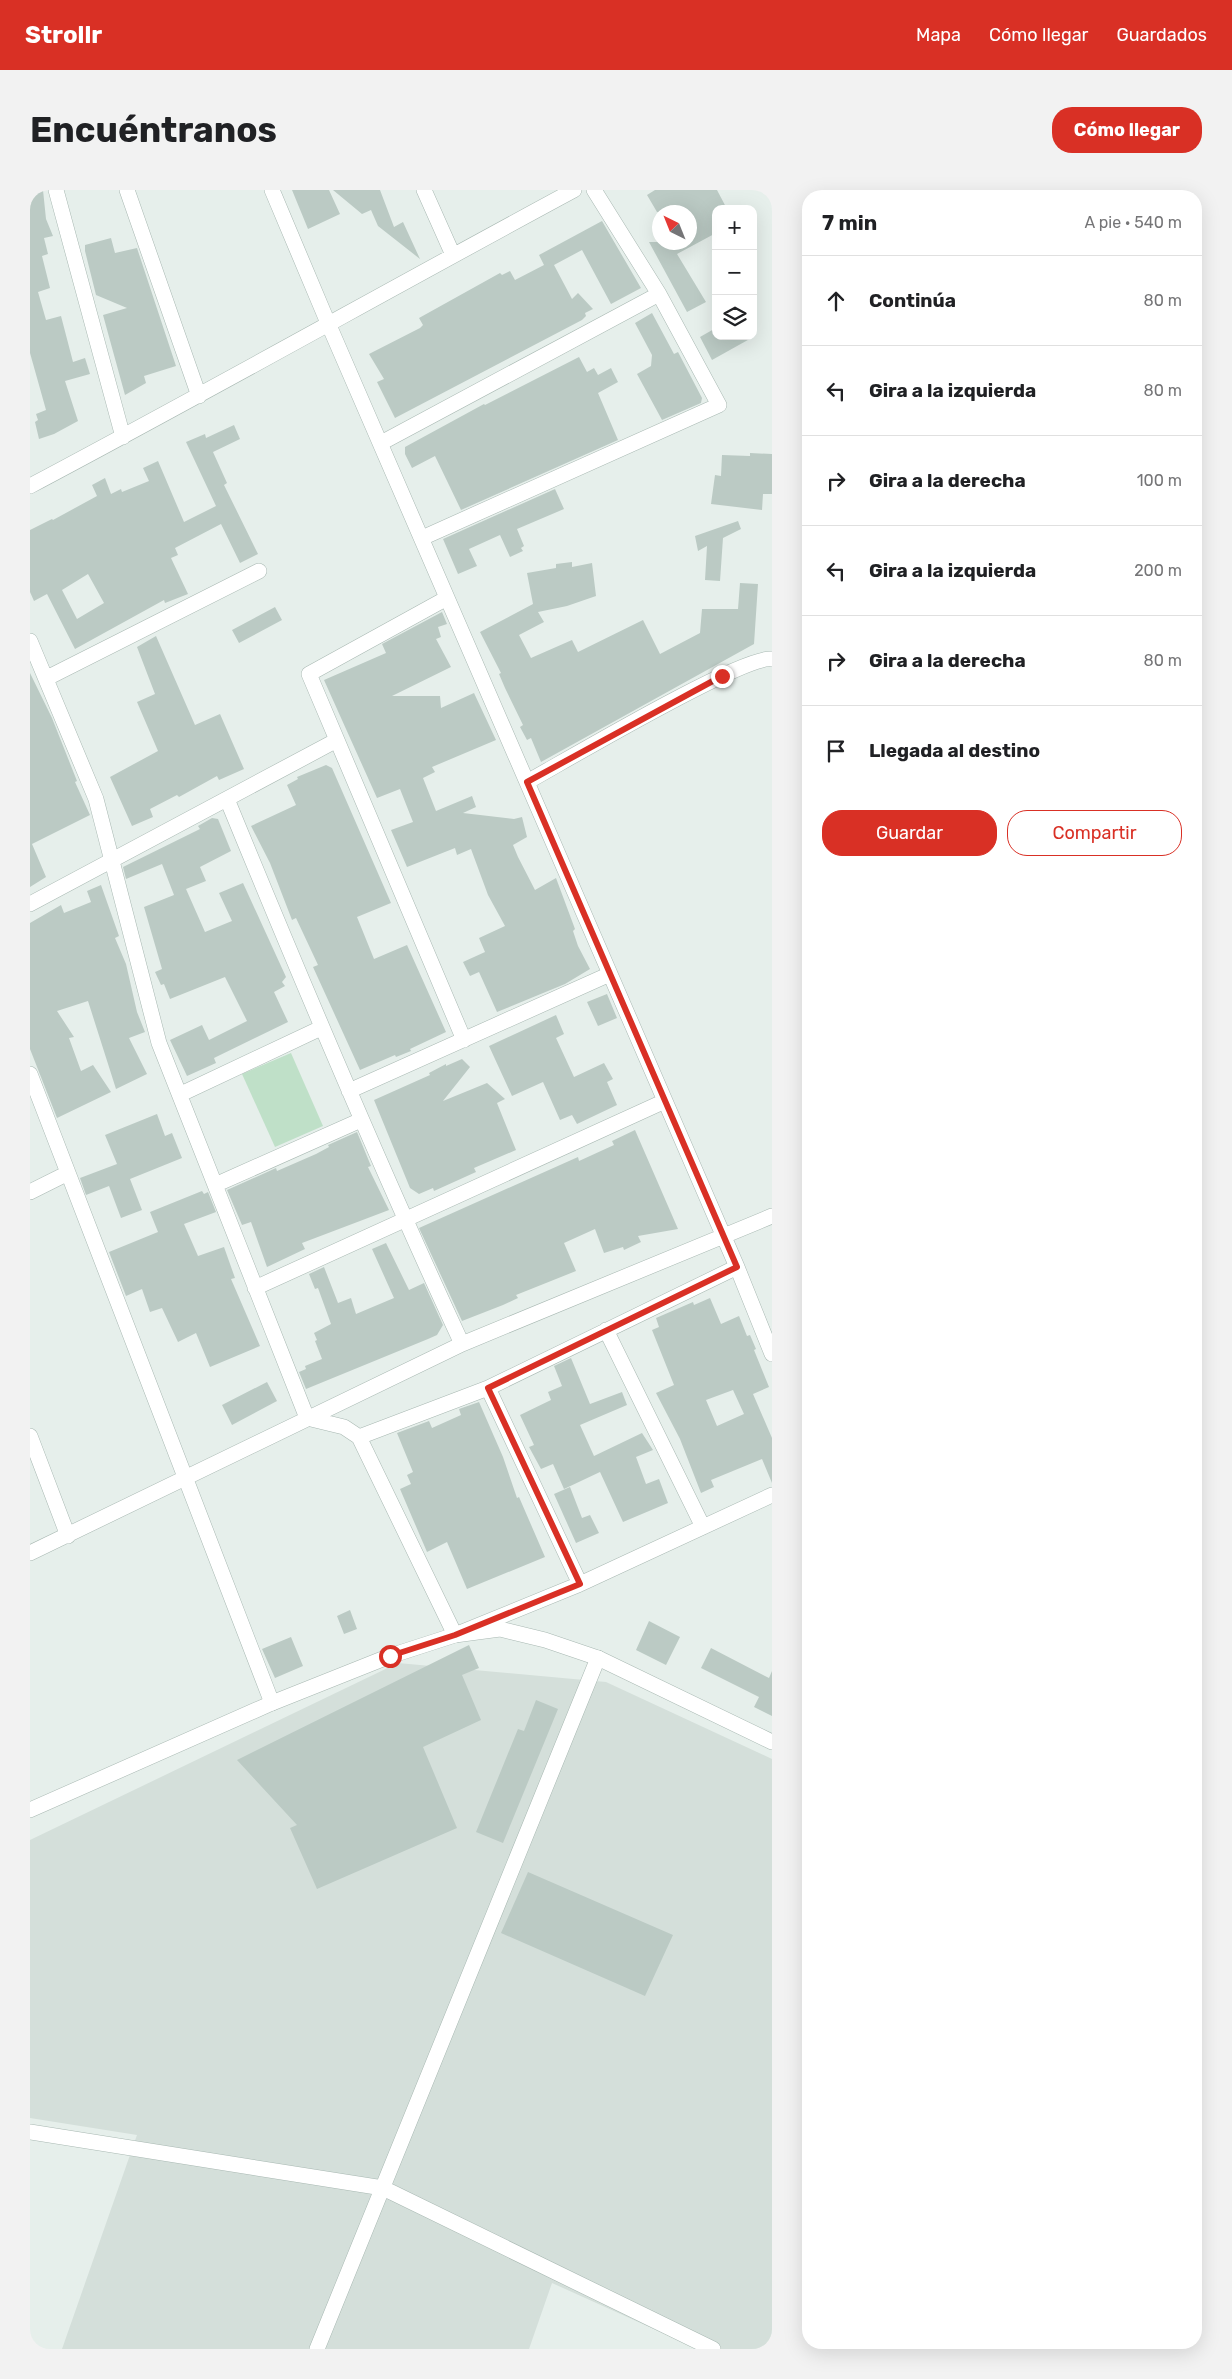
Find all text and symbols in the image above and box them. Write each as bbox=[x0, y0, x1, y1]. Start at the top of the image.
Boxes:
text: Strollr bbox=[25, 21, 102, 49]
text: Mapa bbox=[916, 24, 961, 46]
text: Cómo llegar bbox=[989, 24, 1088, 46]
text: Guardados bbox=[1116, 24, 1207, 46]
button: Cómo llegar bbox=[1052, 107, 1202, 153]
text: Encuéntranos bbox=[30, 109, 277, 151]
north arrow bbox=[652, 205, 697, 250]
map controls bbox=[712, 205, 757, 340]
button: + bbox=[712, 205, 757, 250]
text: 7 min bbox=[822, 210, 877, 235]
text: A pie · 540 m bbox=[1085, 213, 1182, 232]
button: − bbox=[712, 250, 757, 295]
icon: ahead bbox=[822, 287, 850, 315]
text: Continúa bbox=[869, 289, 956, 312]
text: 80 m bbox=[1144, 291, 1182, 310]
button: layers bbox=[712, 295, 757, 340]
icon: left bbox=[822, 377, 850, 405]
text: Gira a la izquierda bbox=[869, 379, 1036, 402]
text: 80 m bbox=[1144, 381, 1182, 400]
icon: right bbox=[822, 467, 850, 495]
text: Gira a la derecha bbox=[869, 469, 1026, 492]
text: 100 m bbox=[1137, 471, 1182, 490]
icon: left bbox=[822, 557, 850, 585]
text: Gira a la izquierda bbox=[869, 559, 1036, 582]
text: 200 m bbox=[1134, 561, 1182, 580]
icon: right bbox=[822, 647, 850, 675]
text: Gira a la derecha bbox=[869, 649, 1026, 672]
text: 80 m bbox=[1144, 651, 1182, 670]
route end bbox=[711, 665, 734, 688]
icon: arrive bbox=[822, 737, 850, 765]
text: Llegada al destino bbox=[869, 739, 1040, 762]
button: Guardar bbox=[822, 810, 997, 856]
button: Compartir bbox=[1007, 810, 1182, 856]
route start bbox=[379, 1645, 402, 1668]

